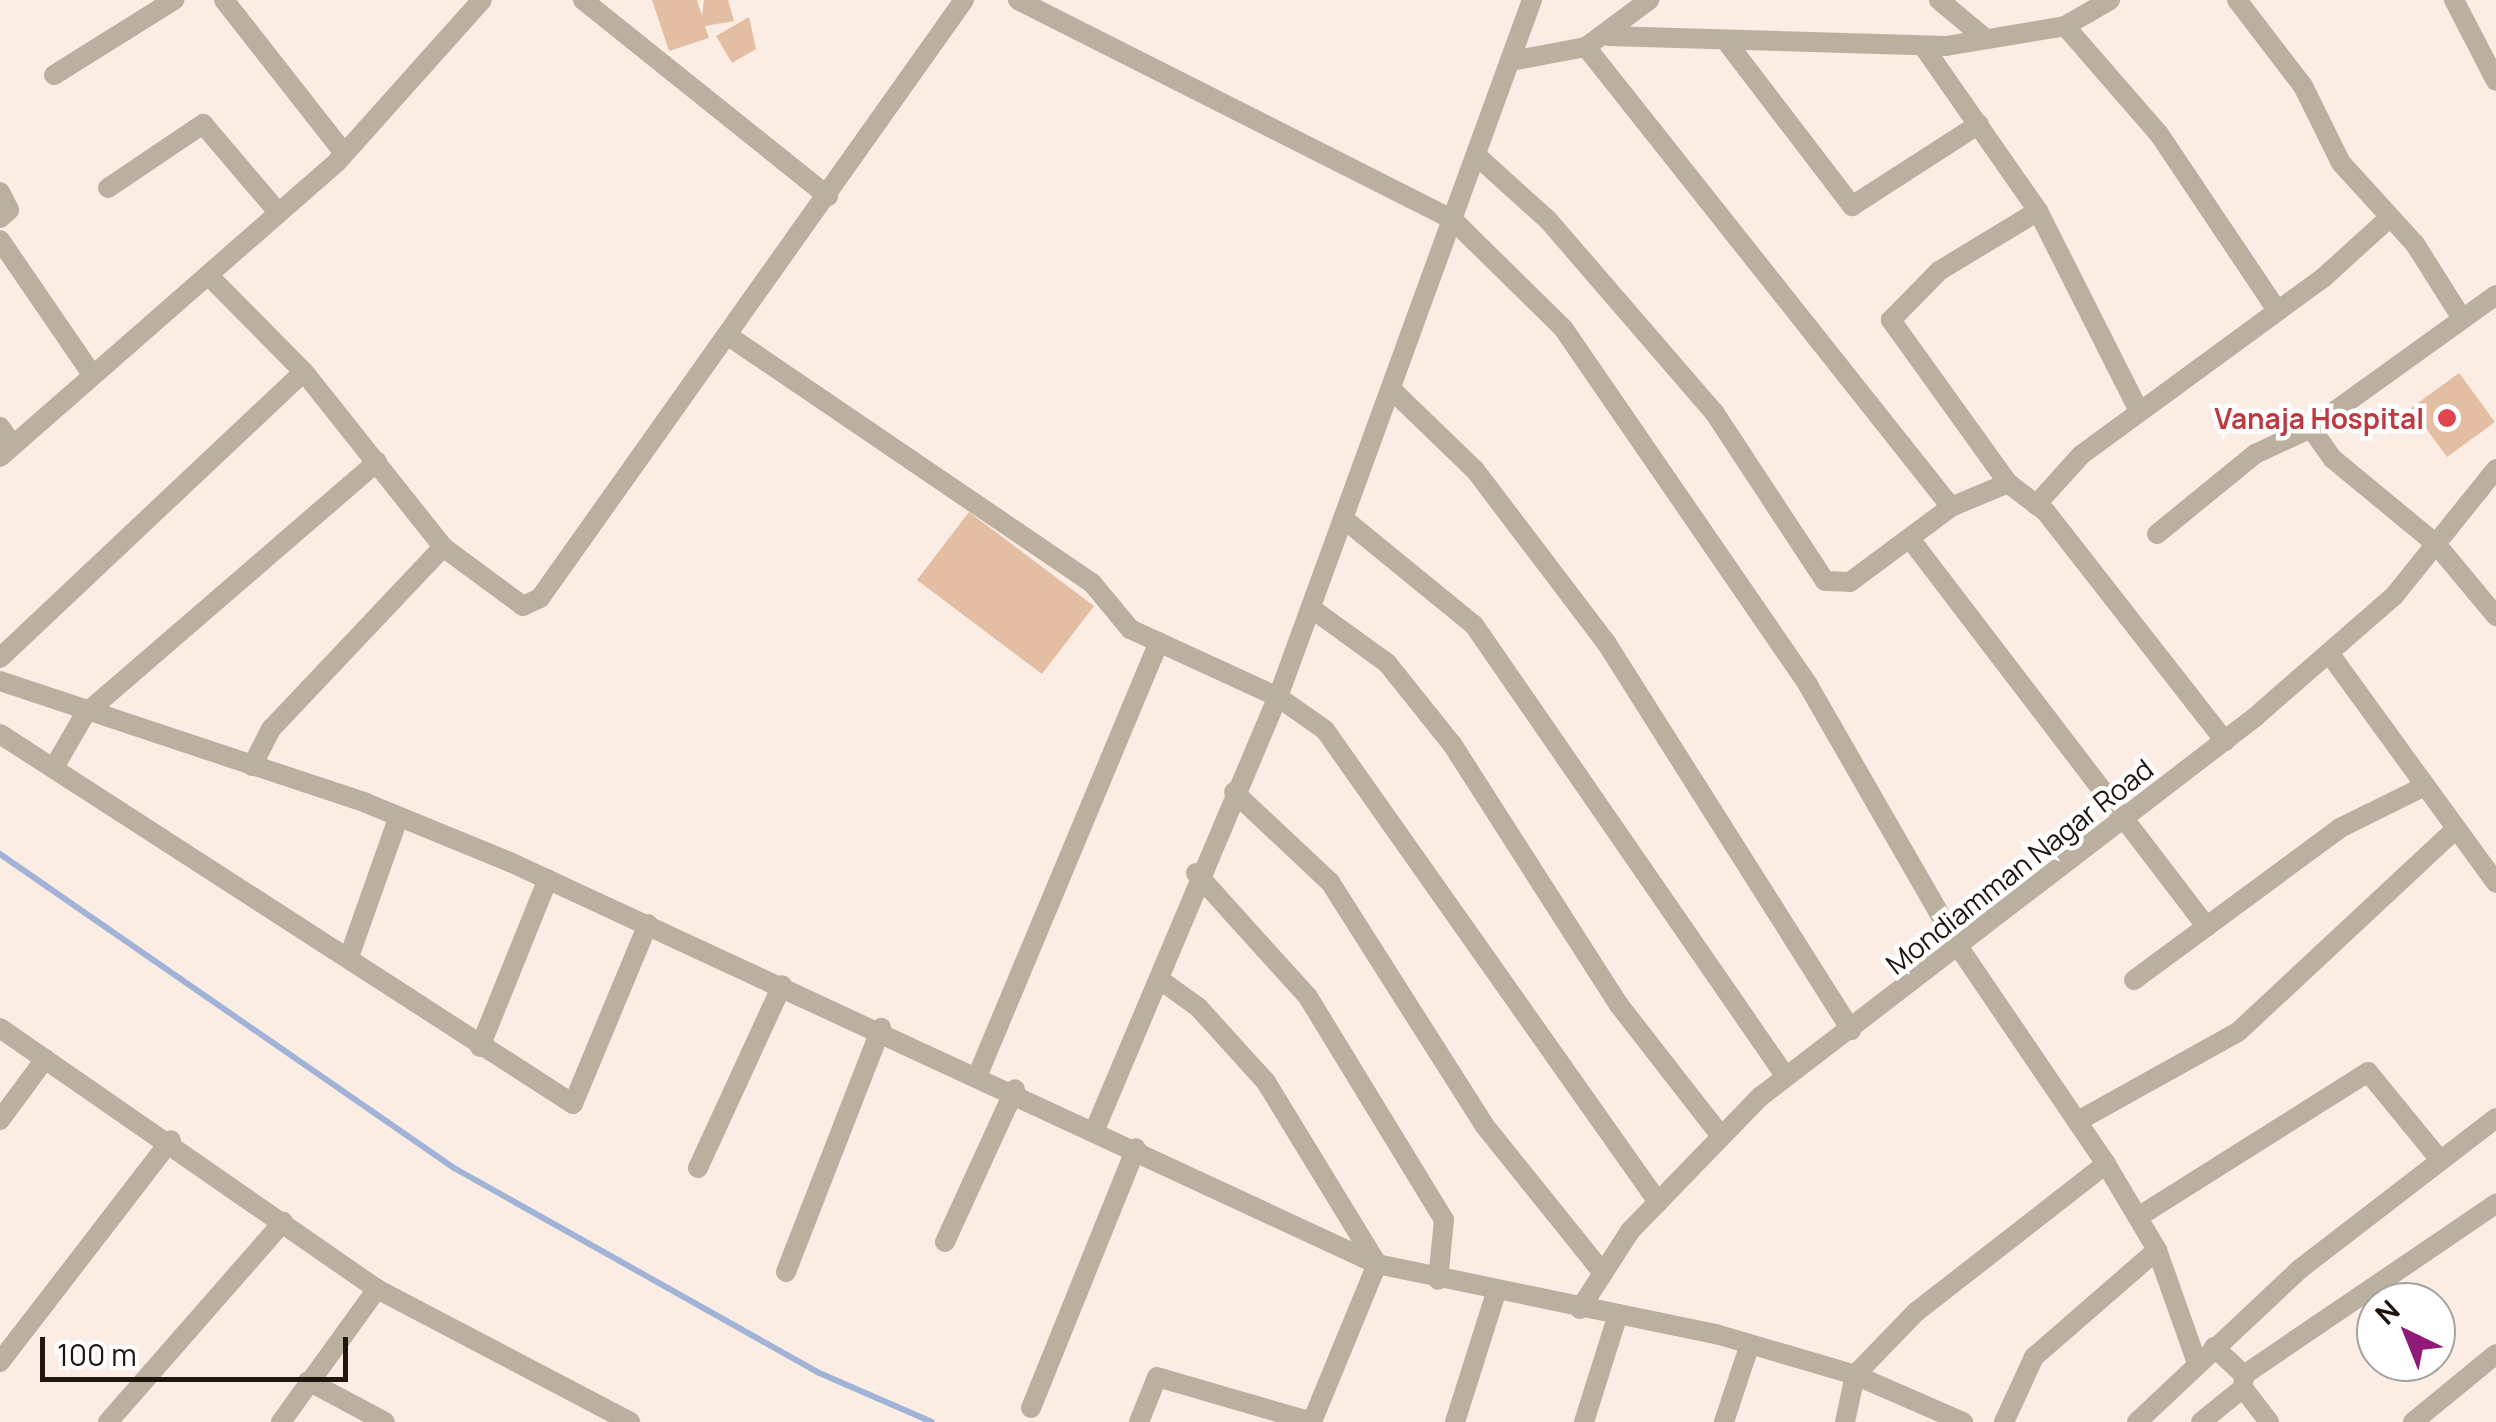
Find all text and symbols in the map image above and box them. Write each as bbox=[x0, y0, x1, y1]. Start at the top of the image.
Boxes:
place label: Vanaja Hospital bbox=[2214, 401, 2424, 435]
marker: Vanaja Hospital bbox=[2434, 405, 2460, 431]
street label: Mondiamman Nagar Road bbox=[1879, 751, 2159, 981]
north arrow bbox=[2356, 1282, 2456, 1382]
text: N bbox=[2367, 1291, 2407, 1332]
scale bar bbox=[45, 1317, 352, 1379]
text: 100 m bbox=[57, 1334, 137, 1375]

